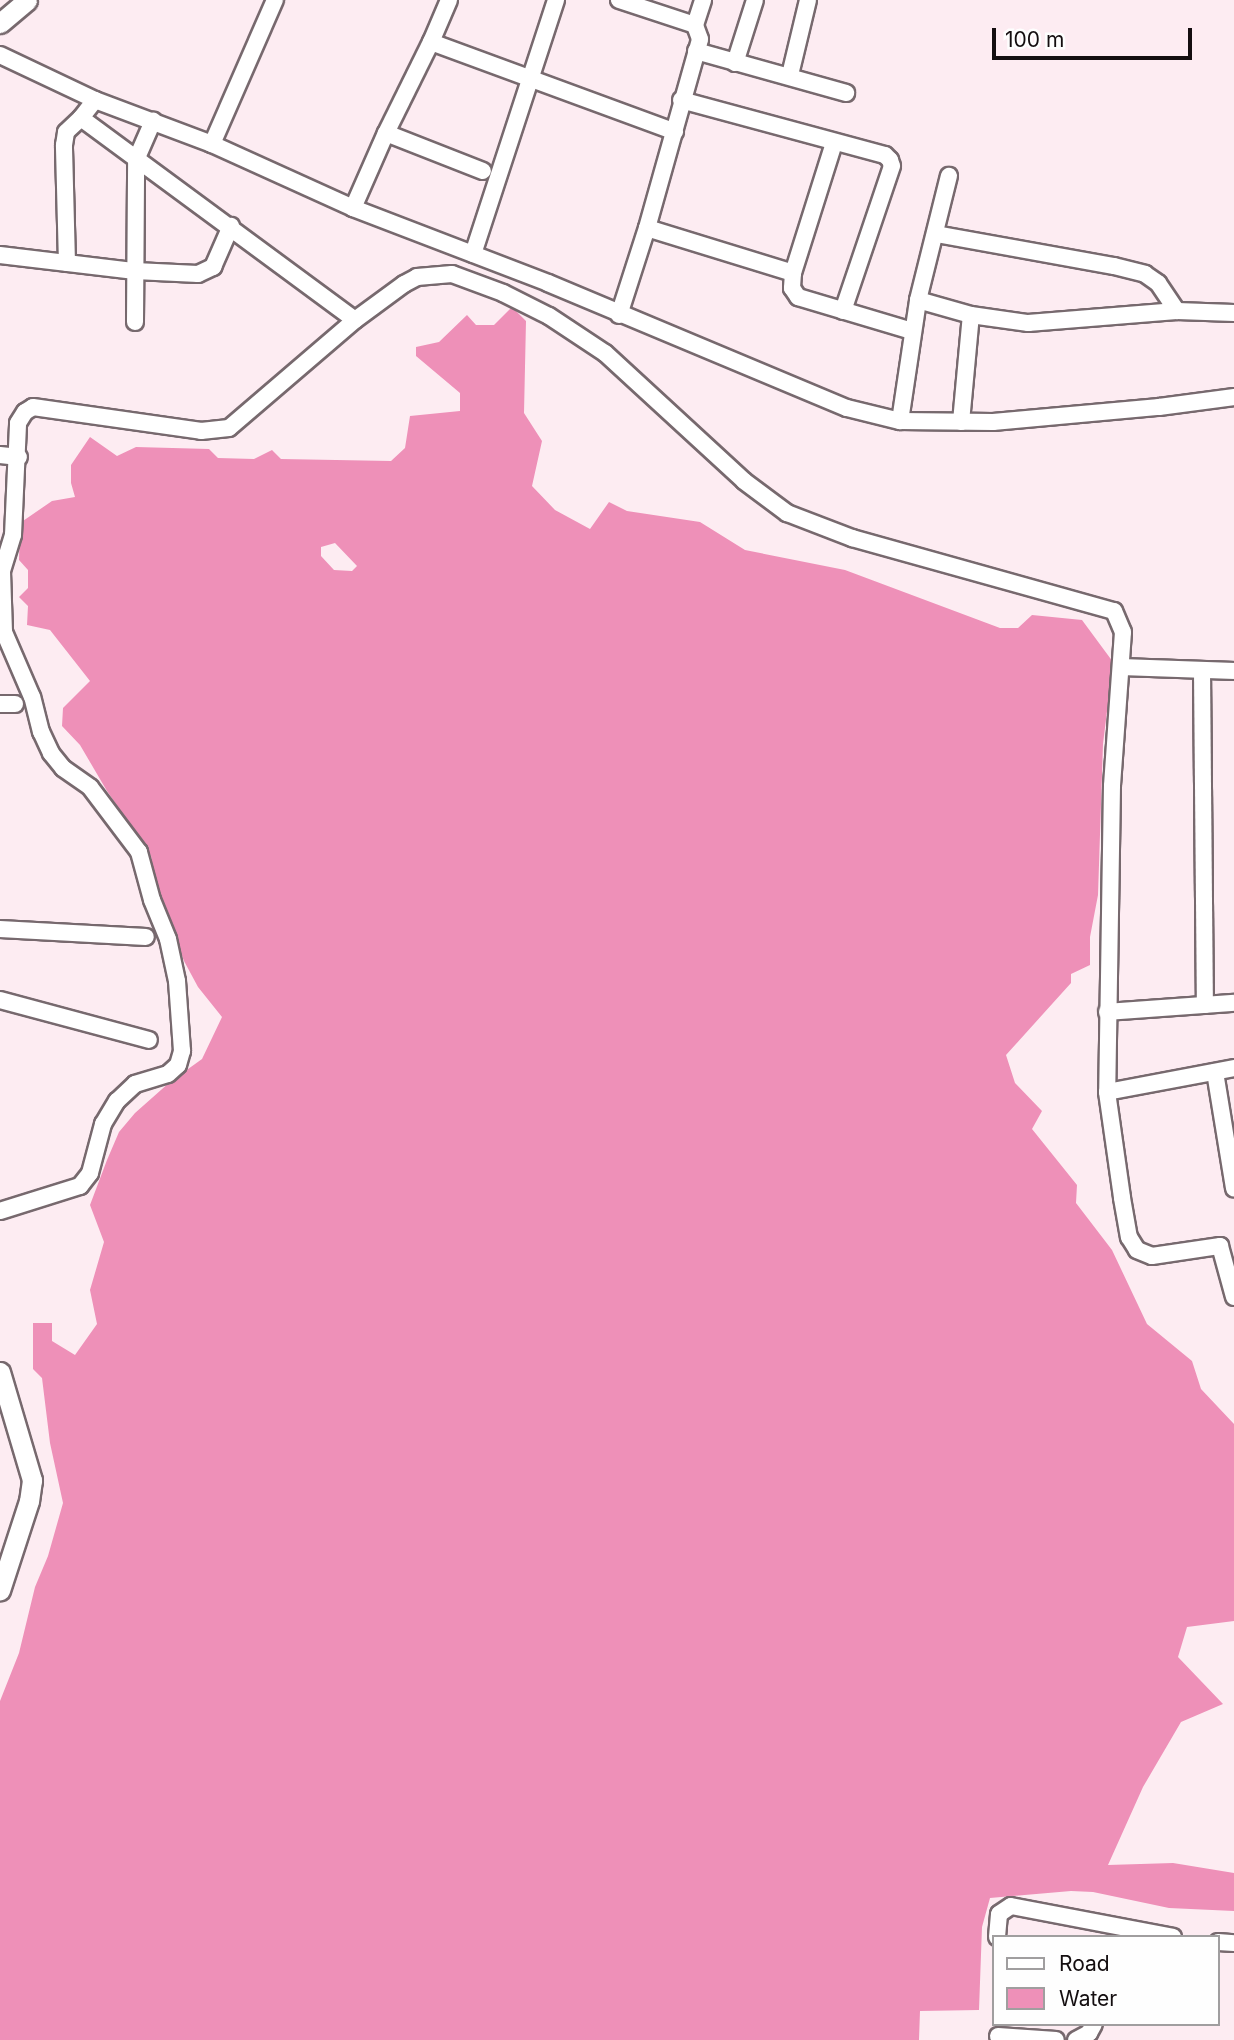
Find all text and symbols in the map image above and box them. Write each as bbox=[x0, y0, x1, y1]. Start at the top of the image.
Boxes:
scale bar bbox=[996, 14, 1196, 58]
text: 100 m bbox=[1005, 27, 1064, 52]
legend bbox=[992, 1935, 1220, 2026]
text: Road bbox=[1059, 1951, 1110, 1976]
text: Water bbox=[1059, 1986, 1117, 2011]

